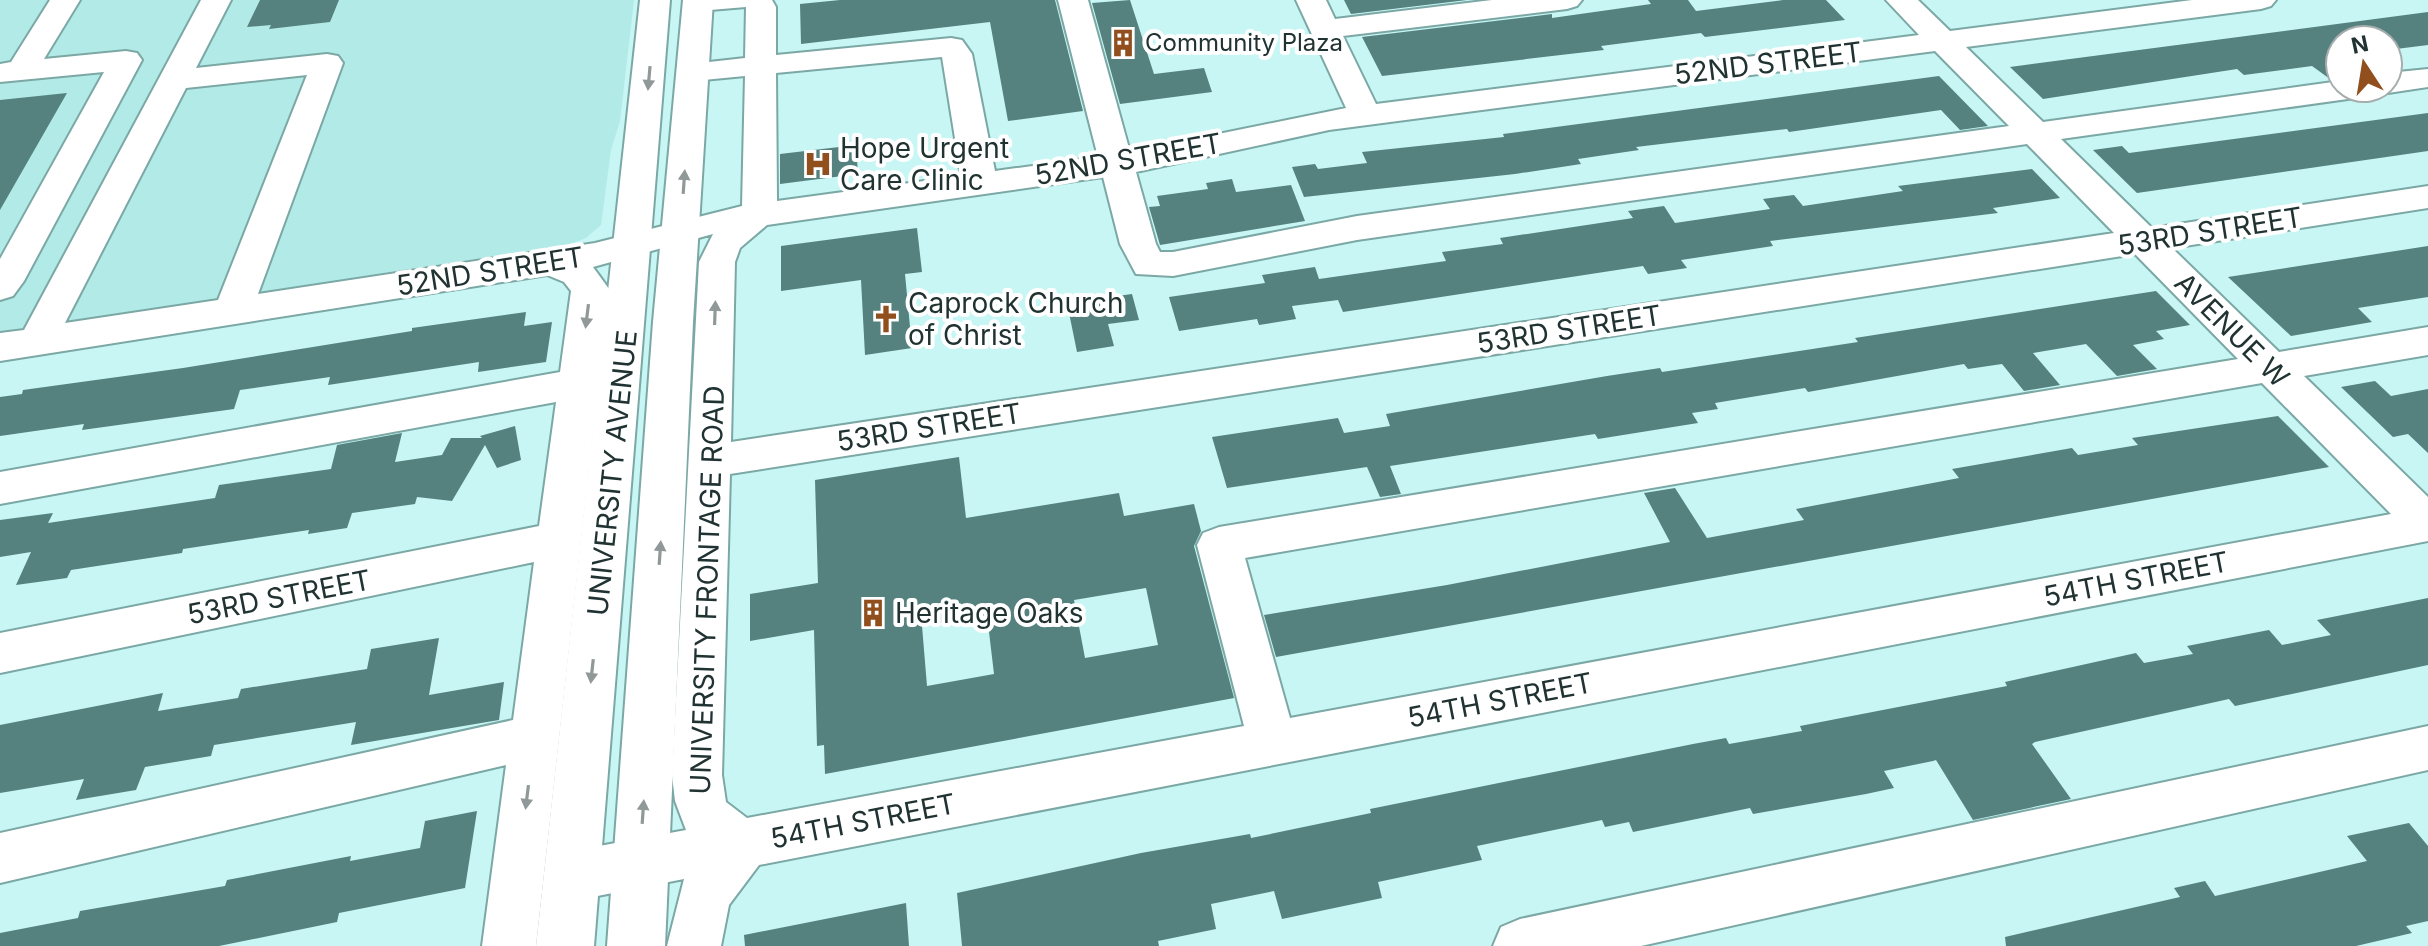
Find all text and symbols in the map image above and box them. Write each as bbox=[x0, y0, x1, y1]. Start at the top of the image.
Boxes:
north arrow bbox=[2324, 24, 2404, 104]
building icon: Community Plaza bbox=[1108, 28, 1138, 58]
place label: Community Plaza bbox=[1145, 28, 1343, 57]
text: N bbox=[2349, 30, 2371, 59]
street label: 52ND STREET bbox=[1672, 35, 1864, 91]
one-way arrow bbox=[642, 66, 655, 91]
street label: 52ND STREET bbox=[1032, 126, 1224, 192]
place label: Hope Urgent Care Clinic bbox=[840, 131, 1009, 197]
hospital icon: Hope Urgent Care Clinic bbox=[803, 149, 833, 179]
one-way arrow bbox=[678, 169, 691, 194]
street label: 53RD STREET bbox=[2115, 200, 2305, 262]
street label: 52ND STREET bbox=[394, 239, 586, 303]
street label: AVENUE W bbox=[2168, 266, 2296, 394]
place label: Caprock Church of Christ bbox=[908, 286, 1124, 352]
street label: 53RD STREET bbox=[1474, 298, 1664, 360]
one-way arrow bbox=[709, 300, 722, 325]
one-way arrow bbox=[580, 304, 593, 329]
church icon: Caprock Church of Christ bbox=[871, 304, 901, 334]
street label: UNIVERSITY AVENUE bbox=[580, 329, 644, 617]
street label: UNIVERSITY FRONTAGE ROAD bbox=[683, 385, 731, 795]
street label: 53RD STREET bbox=[834, 396, 1024, 458]
one-way arrow bbox=[654, 540, 667, 565]
street label: 54TH STREET bbox=[2041, 544, 2231, 614]
street label: 53RD STREET bbox=[184, 563, 374, 631]
place label: Heritage Oaks bbox=[895, 596, 1084, 630]
building icon: Heritage Oaks bbox=[858, 598, 888, 628]
one-way arrow bbox=[586, 659, 599, 684]
street label: 54TH STREET bbox=[1405, 665, 1595, 735]
one-way arrow bbox=[521, 785, 534, 810]
street label: 54TH STREET bbox=[768, 786, 958, 856]
one-way arrow bbox=[637, 799, 650, 824]

